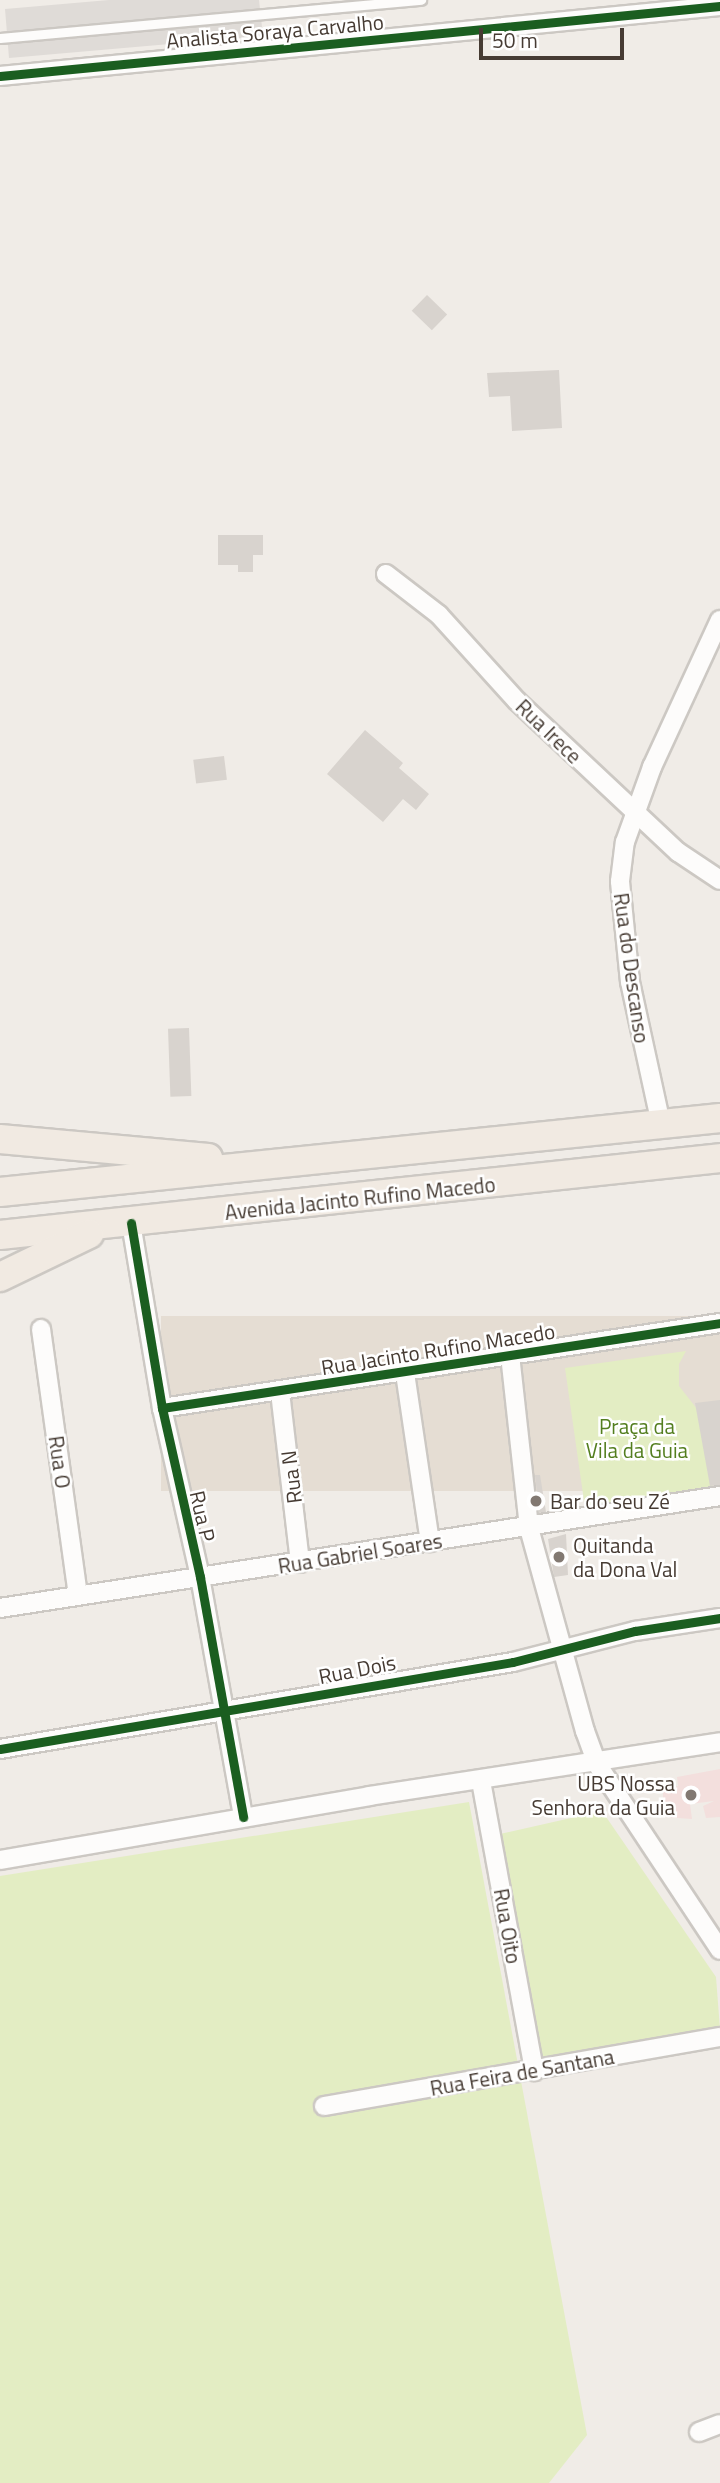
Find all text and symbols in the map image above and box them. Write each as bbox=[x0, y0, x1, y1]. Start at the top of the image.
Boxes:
street label: Analista Soraya Carvalho bbox=[165, 9, 385, 53]
scale bar bbox=[482, 14, 627, 58]
text: 50 m bbox=[492, 24, 538, 56]
street label: Rua Irece bbox=[511, 694, 587, 768]
street label: Rua do Descanso bbox=[609, 891, 655, 1045]
street label: Avenida Jacinto Rufino Macedo bbox=[223, 1171, 497, 1225]
street label: Rua Jacinto Rufino Macedo bbox=[319, 1318, 557, 1380]
park label: Praça da Vila da Guia bbox=[586, 1413, 688, 1463]
street label: Rua O bbox=[44, 1434, 76, 1490]
street label: Rua N bbox=[275, 1449, 307, 1505]
street label: Rua P bbox=[185, 1488, 221, 1544]
place label: Bar do seu Zé bbox=[550, 1488, 670, 1514]
marker: Bar do seu Zé bbox=[528, 1493, 544, 1509]
street label: Rua Gabriel Soares bbox=[276, 1528, 444, 1578]
place label: Quitanda da Dona Val bbox=[573, 1532, 677, 1582]
marker: Quitanda da Dona Val bbox=[551, 1549, 567, 1565]
street label: Rua Dois bbox=[316, 1649, 398, 1689]
place label: UBS Nossa Senhora da Guia bbox=[532, 1770, 675, 1820]
marker: UBS Nossa Senhora da Guia bbox=[681, 1785, 701, 1805]
street label: Rua Oito bbox=[489, 1886, 527, 1966]
street label: Rua Feira de Santana bbox=[428, 2043, 616, 2101]

